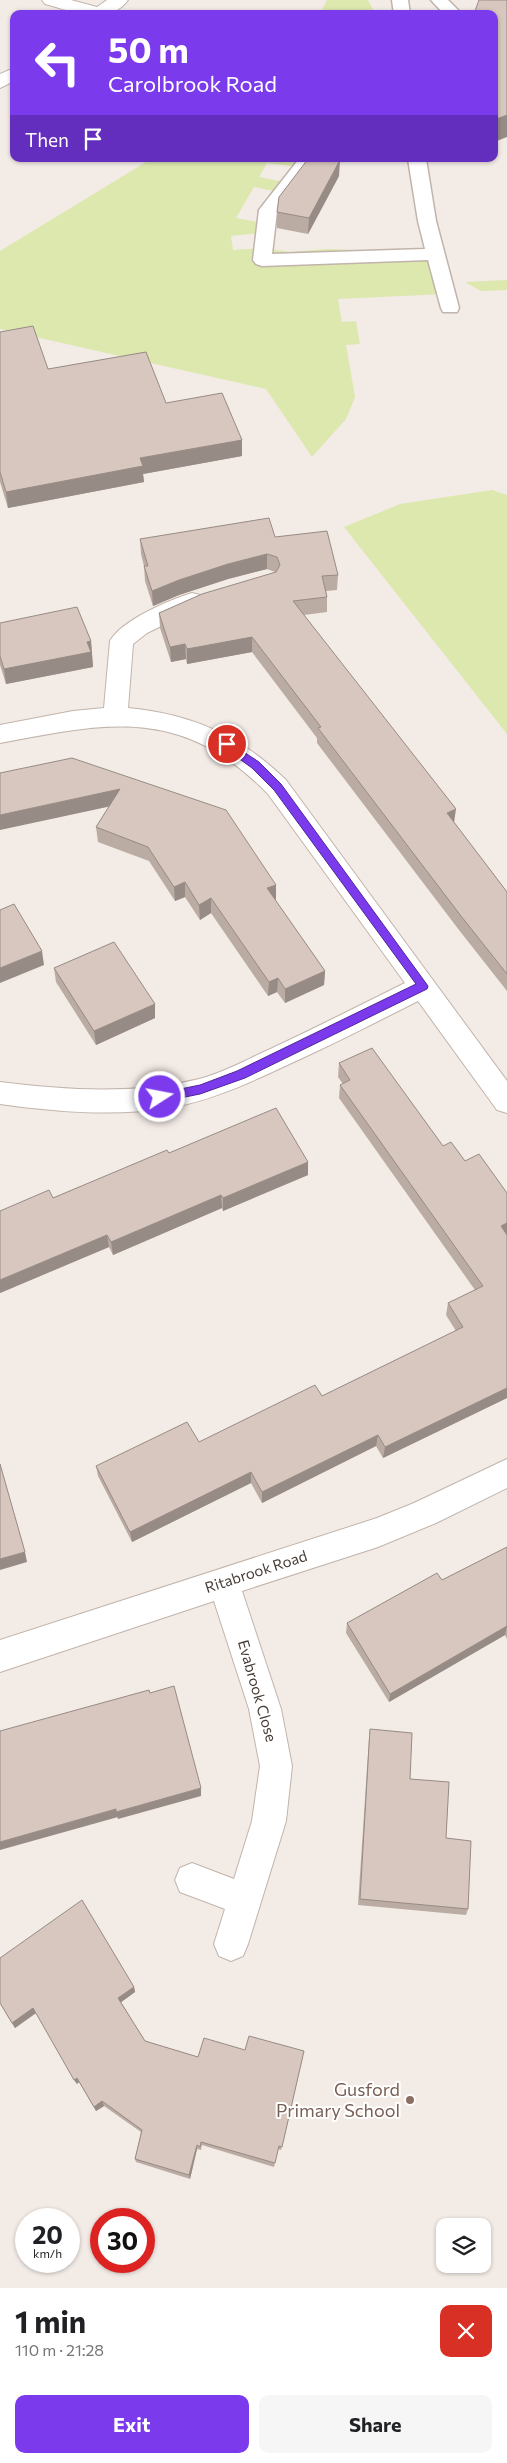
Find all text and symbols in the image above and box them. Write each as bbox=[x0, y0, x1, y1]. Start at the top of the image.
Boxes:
text: 50 m bbox=[108, 27, 189, 70]
icon: left bbox=[25, 30, 90, 95]
text: Carolbrook Road bbox=[108, 70, 277, 97]
icon: arrive bbox=[79, 125, 107, 153]
text: Then bbox=[25, 128, 69, 151]
pin bbox=[206, 723, 248, 765]
icon: arrive bbox=[213, 730, 241, 758]
position arrow bbox=[133, 1070, 185, 1122]
street label: Ritabrook Road bbox=[202, 1546, 309, 1596]
street label: Evabrook Close bbox=[235, 1638, 281, 1744]
place label: Gusford Primary School bbox=[276, 2078, 400, 2121]
marker: Gusford Primary School bbox=[404, 2094, 416, 2106]
speed limit sign: 30 bbox=[90, 2208, 155, 2273]
map controls bbox=[436, 2218, 491, 2273]
button: layers bbox=[436, 2218, 491, 2273]
text: 20 bbox=[32, 2219, 63, 2249]
text: km/h bbox=[33, 2246, 62, 2260]
text: 1 min bbox=[15, 2302, 86, 2339]
button: close bbox=[440, 2305, 492, 2357]
text: 110 m · 21:28 bbox=[15, 2340, 104, 2359]
button: Exit bbox=[15, 2395, 249, 2453]
button: Share bbox=[259, 2395, 492, 2453]

